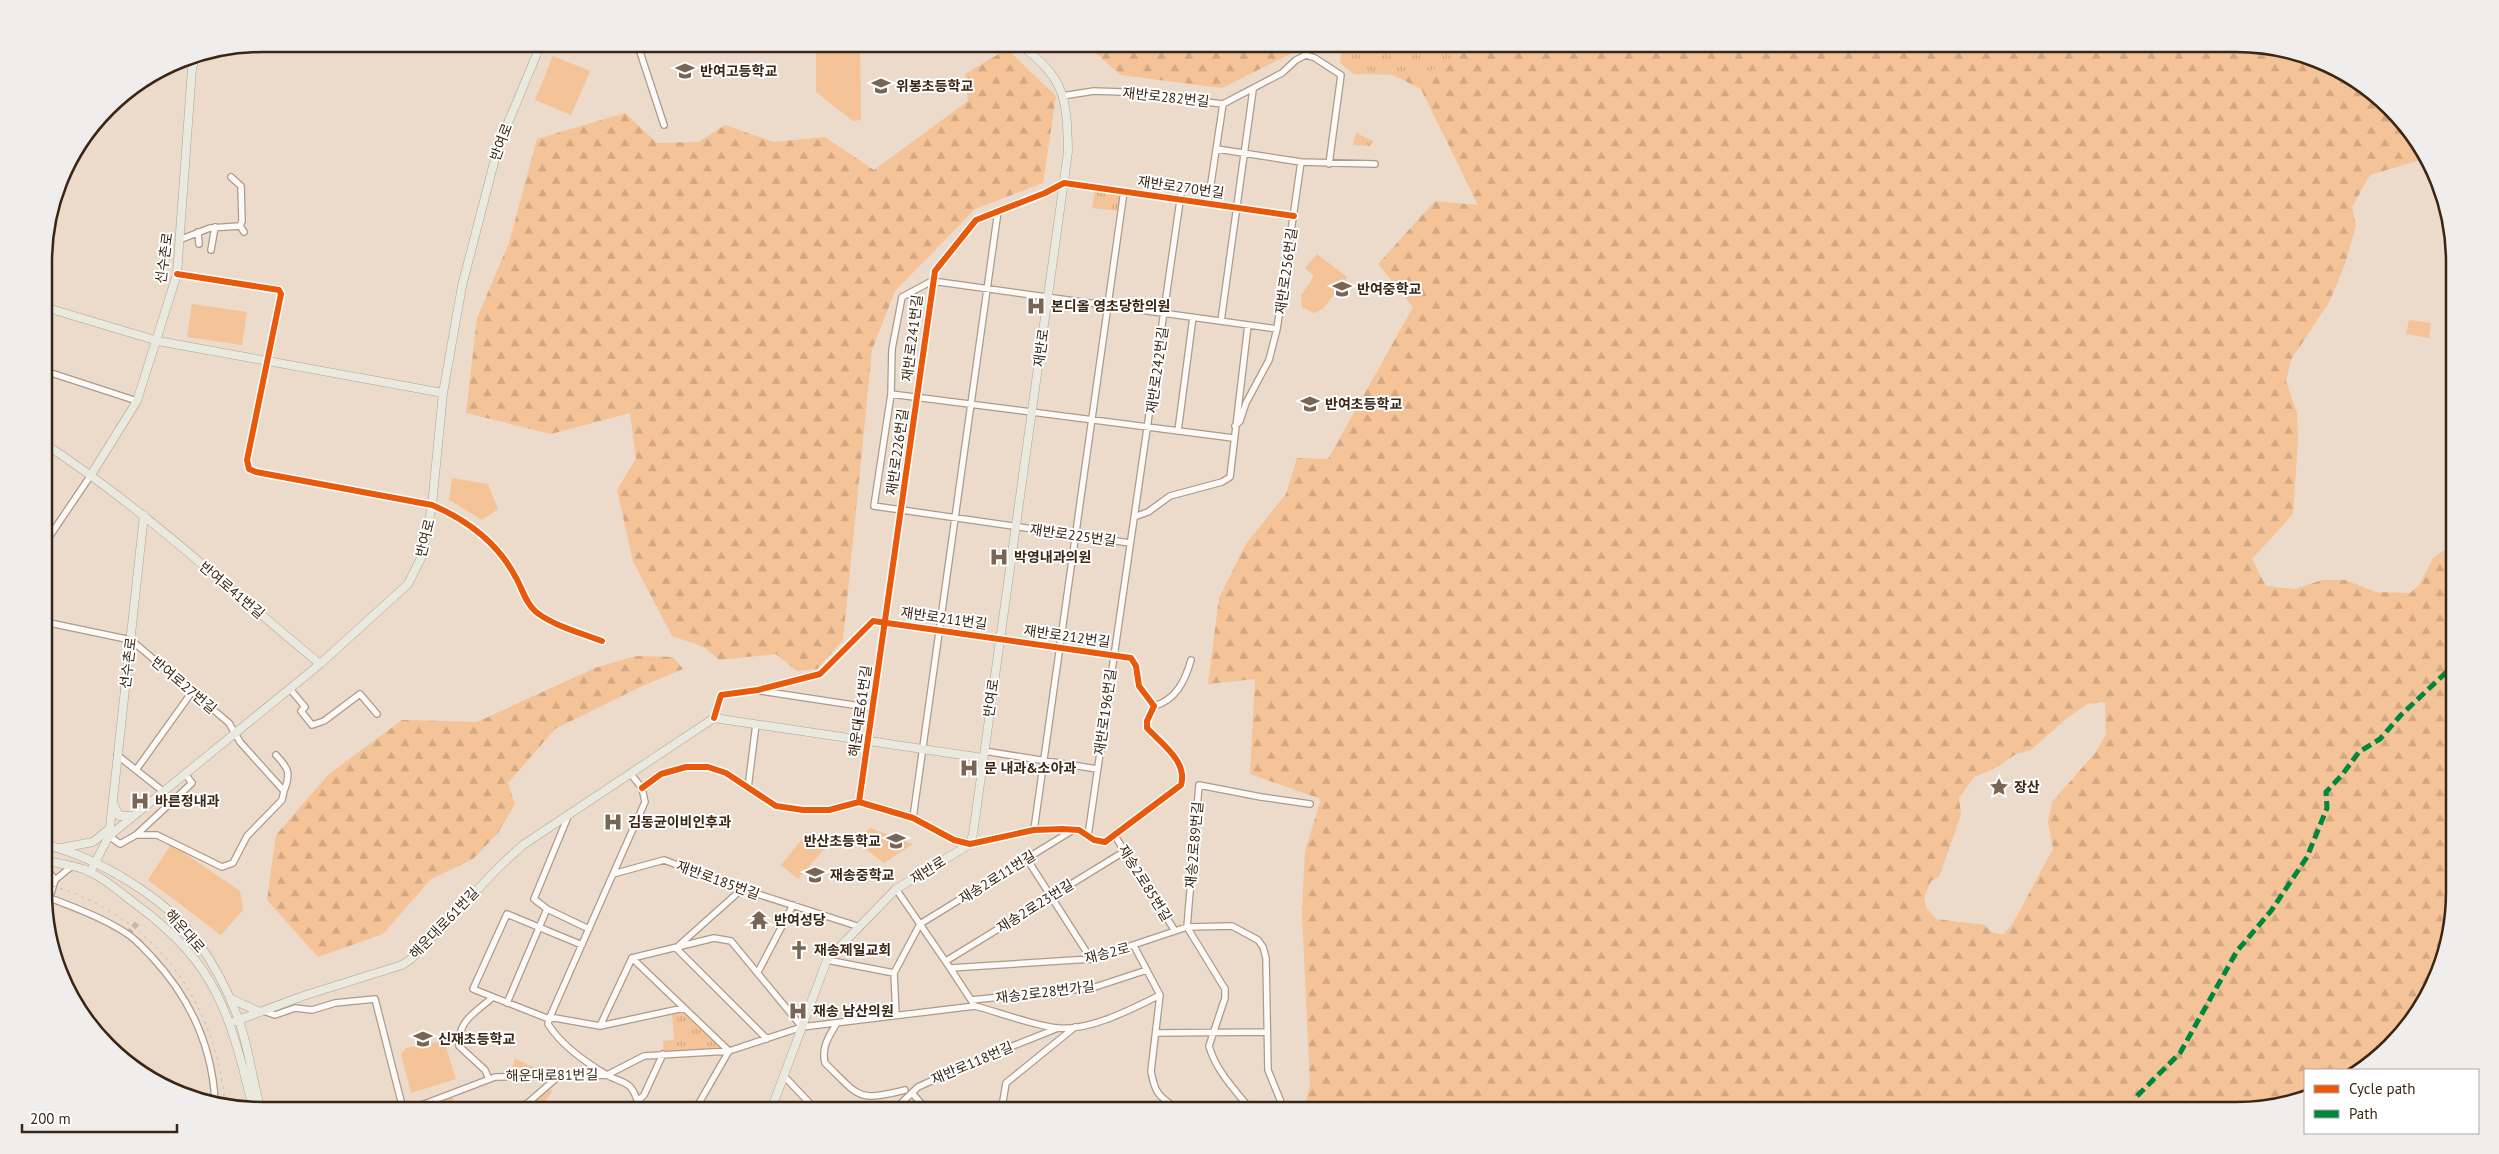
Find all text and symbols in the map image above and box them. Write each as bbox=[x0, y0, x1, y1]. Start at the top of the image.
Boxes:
school or university icon: 반여고등학교 bbox=[674, 60, 696, 82]
place label: 반여고등학교 bbox=[700, 62, 777, 80]
school or university icon: 위봉초등학교 bbox=[870, 75, 892, 97]
place label: 위봉초등학교 bbox=[896, 77, 973, 95]
street label: 재반로282번길 bbox=[1122, 83, 1210, 111]
street label: 반여로 bbox=[486, 121, 516, 163]
street label: 재반로270번길 bbox=[1137, 172, 1225, 202]
street label: 재반로256번길 bbox=[1271, 227, 1301, 315]
street label: 선수촌로 bbox=[152, 231, 177, 285]
school or university icon: 반여중학교 bbox=[1331, 278, 1353, 300]
place label: 반여중학교 bbox=[1357, 280, 1422, 298]
street label: 재반로241번길 bbox=[898, 294, 926, 382]
hospital icon: 본디올 영초당한의원 bbox=[1025, 295, 1047, 317]
place label: 본디올 영초당한의원 bbox=[1051, 297, 1170, 315]
street label: 재반로242번길 bbox=[1142, 326, 1172, 414]
street label: 재반로 bbox=[1029, 327, 1053, 368]
school or university icon: 반여초등학교 bbox=[1299, 393, 1321, 415]
place label: 반여초등학교 bbox=[1325, 395, 1402, 413]
street label: 재반로226번길 bbox=[882, 408, 912, 496]
street label: 반여로 bbox=[412, 517, 438, 559]
street label: 재반로225번길 bbox=[1029, 520, 1117, 550]
hospital icon: 박영내과의원 bbox=[988, 546, 1010, 568]
place label: 박영내과의원 bbox=[1014, 548, 1091, 566]
street label: 반여로41번길 bbox=[196, 557, 268, 623]
street label: 재반로211번길 bbox=[900, 603, 988, 633]
street label: 재반로212번길 bbox=[1023, 621, 1111, 651]
street label: 선수촌로 bbox=[116, 636, 140, 690]
street label: 반여로27번길 bbox=[148, 652, 220, 718]
street label: 해운대로61번길 bbox=[845, 664, 875, 758]
street label: 재반로196번길 bbox=[1090, 668, 1120, 756]
street label: 반여로 bbox=[979, 677, 1003, 718]
hospital icon: 문 내과&소아과 bbox=[958, 757, 980, 779]
place label: 문 내과&소아과 bbox=[984, 759, 1076, 777]
place icon: 장산 bbox=[1988, 776, 2010, 798]
place label: 장산 bbox=[2014, 778, 2040, 796]
hospital icon: 바른정내과 bbox=[129, 790, 151, 812]
place label: 바른정내과 bbox=[155, 792, 220, 810]
street label: 재송2로89번길 bbox=[1181, 801, 1207, 889]
hospital icon: 김동균이비인후과 bbox=[602, 811, 624, 833]
place label: 김동균이비인후과 bbox=[628, 813, 731, 831]
school or university icon: 반산초등학교 bbox=[885, 830, 907, 852]
place label: 반산초등학교 bbox=[804, 832, 881, 850]
street label: 재송2로85번길 bbox=[1114, 841, 1176, 925]
street label: 재송2로11번길 bbox=[955, 846, 1039, 908]
street label: 재반로 bbox=[907, 852, 949, 888]
street label: 재반로185번길 bbox=[674, 857, 762, 903]
school or university icon: 재송중학교 bbox=[804, 864, 826, 886]
place label: 재송중학교 bbox=[830, 866, 895, 884]
street label: 재송2로23번길 bbox=[993, 875, 1077, 937]
street label: 해운대로61번길 bbox=[405, 883, 483, 963]
street label: 해운대로 bbox=[161, 906, 209, 956]
temple icon: 반여성당 bbox=[748, 909, 770, 931]
place label: 반여성당 bbox=[774, 911, 826, 929]
church icon: 재송제일교회 bbox=[788, 939, 810, 961]
street label: 재송2로 bbox=[1082, 939, 1132, 967]
place label: 재송제일교회 bbox=[814, 941, 891, 959]
street label: 재송2로28번가길 bbox=[994, 977, 1096, 1007]
hospital icon: 재송 남산의원 bbox=[787, 1000, 809, 1022]
place label: 재송 남산의원 bbox=[813, 1002, 894, 1020]
school or university icon: 신재초등학교 bbox=[412, 1028, 434, 1050]
place label: 신재초등학교 bbox=[438, 1030, 515, 1048]
street label: 재반로118번길 bbox=[928, 1038, 1016, 1088]
street label: 해운대로81번길 bbox=[506, 1065, 598, 1085]
legend bbox=[2304, 1069, 2479, 1134]
text: Cycle path bbox=[2349, 1079, 2415, 1098]
scale bar bbox=[22, 1102, 178, 1134]
text: Path bbox=[2349, 1104, 2378, 1123]
text: 200 m bbox=[30, 1109, 71, 1128]

